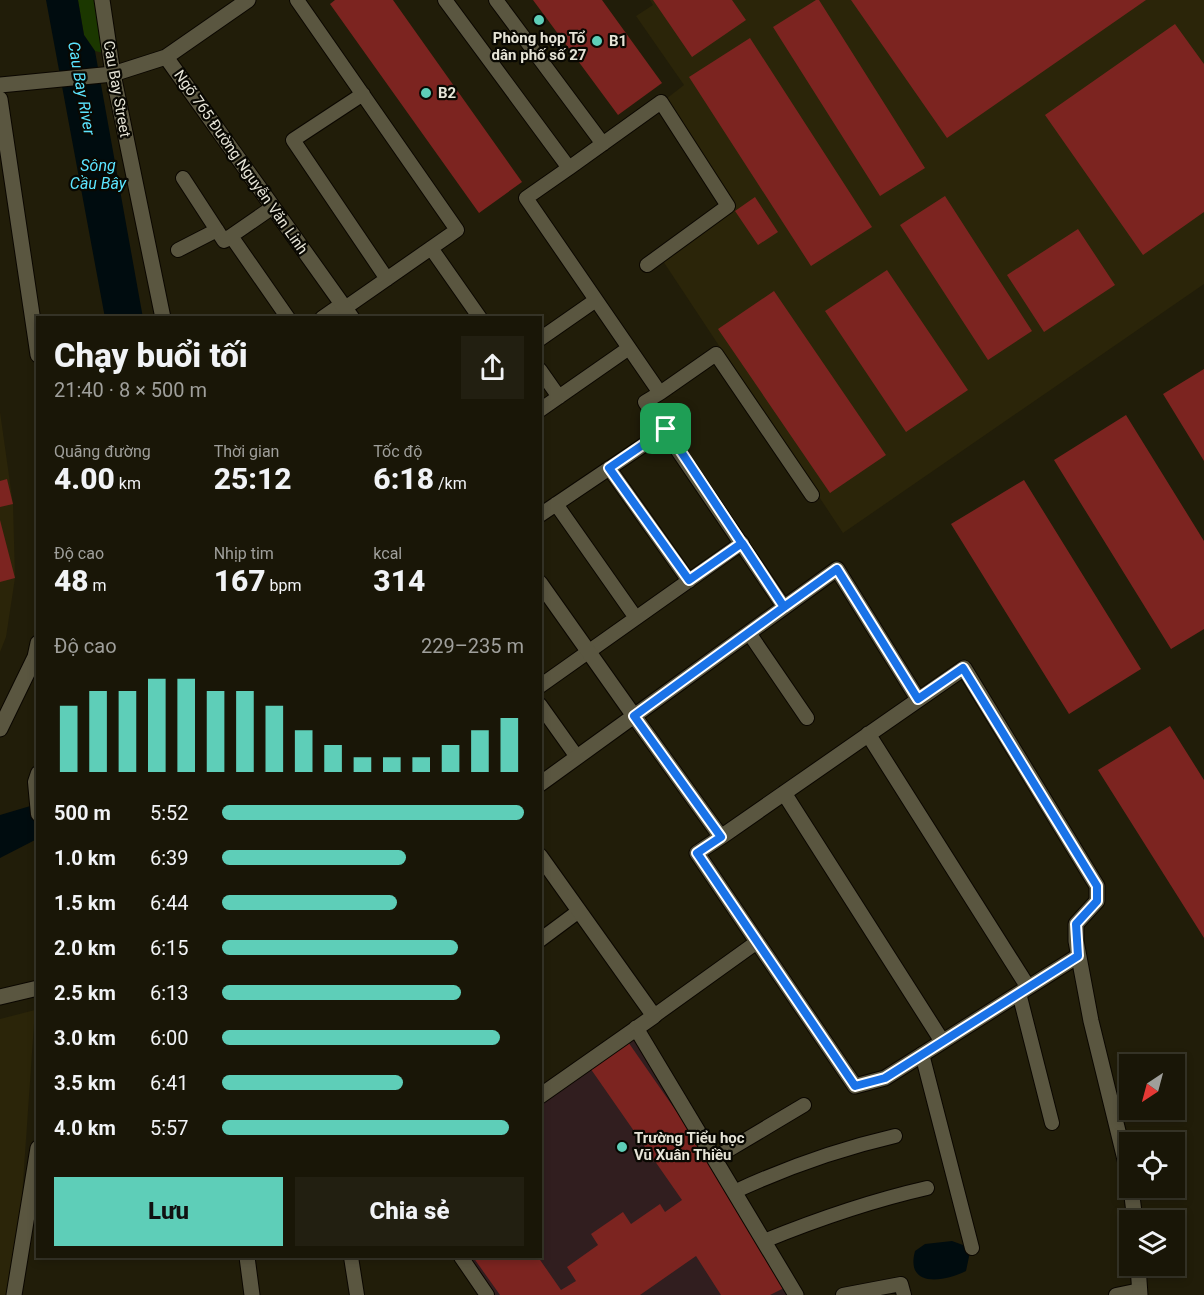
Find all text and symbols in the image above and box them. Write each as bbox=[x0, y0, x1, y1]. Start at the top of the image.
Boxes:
marker: Phòng họp Tổ dân phố số 27 bbox=[532, 13, 546, 27]
place label: Phòng họp Tổ dân phố số 27 bbox=[492, 29, 586, 64]
place label: B1 bbox=[609, 32, 627, 50]
marker: B1 bbox=[590, 34, 604, 48]
street label: Cau Bay Street bbox=[100, 39, 134, 139]
water label: Cau Bay River bbox=[64, 40, 99, 137]
street label: Ngõ 765 Đường Nguyễn Văn Linh bbox=[170, 66, 312, 258]
place label: B2 bbox=[438, 84, 457, 102]
marker: B2 bbox=[419, 86, 433, 100]
water label: Sông Cầu Bây bbox=[70, 156, 127, 193]
text: Chạy buổi tối bbox=[54, 336, 248, 375]
button: share bbox=[461, 336, 524, 399]
text: 21:40 · 8 × 500 m bbox=[54, 378, 207, 402]
pin bbox=[640, 403, 691, 454]
icon: arrive bbox=[649, 412, 682, 445]
text: Quãng đường bbox=[54, 442, 151, 461]
text: Thời gian bbox=[214, 442, 279, 461]
text: Tốc độ bbox=[373, 442, 422, 461]
text: 4.00 bbox=[54, 461, 115, 496]
text: 25:12 bbox=[214, 461, 292, 496]
text: 6:18 bbox=[373, 461, 434, 496]
text: km bbox=[115, 474, 141, 493]
text: /km bbox=[434, 474, 467, 493]
text: Độ cao bbox=[54, 544, 104, 563]
text: Nhịp tim bbox=[214, 544, 274, 563]
text: kcal bbox=[373, 544, 402, 563]
text: 48 bbox=[54, 563, 89, 598]
text: 167 bbox=[214, 563, 266, 598]
text: 314 bbox=[373, 563, 425, 598]
text: m bbox=[89, 576, 107, 595]
text: bpm bbox=[266, 576, 302, 595]
text: Độ cao bbox=[54, 634, 117, 658]
text: 229–235 m bbox=[421, 634, 524, 658]
text: 500 m bbox=[54, 801, 111, 825]
text: 5:52 bbox=[150, 801, 189, 825]
text: 1.0 km bbox=[54, 846, 116, 870]
text: 6:39 bbox=[150, 846, 189, 870]
text: 1.5 km bbox=[54, 891, 116, 915]
text: 6:44 bbox=[150, 891, 189, 915]
text: 2.0 km bbox=[54, 936, 116, 960]
text: 6:15 bbox=[150, 936, 189, 960]
text: 2.5 km bbox=[54, 981, 116, 1005]
text: 6:13 bbox=[150, 981, 189, 1005]
text: 3.0 km bbox=[54, 1026, 116, 1050]
text: 6:00 bbox=[150, 1026, 189, 1050]
north arrow bbox=[1119, 1054, 1185, 1120]
map controls bbox=[1119, 1054, 1185, 1276]
text: 3.5 km bbox=[54, 1071, 116, 1095]
text: 6:41 bbox=[150, 1071, 189, 1095]
text: 4.0 km bbox=[54, 1116, 116, 1140]
text: 5:57 bbox=[150, 1116, 189, 1140]
place label: Trường Tiểu học Vũ Xuân Thiều bbox=[634, 1129, 745, 1164]
button: locate bbox=[1119, 1132, 1185, 1198]
marker: Trường Tiểu học Vũ Xuân Thiều bbox=[615, 1140, 629, 1154]
button: Lưu bbox=[54, 1177, 283, 1246]
button: Chia sẻ bbox=[295, 1177, 524, 1246]
button: layers bbox=[1119, 1210, 1185, 1276]

